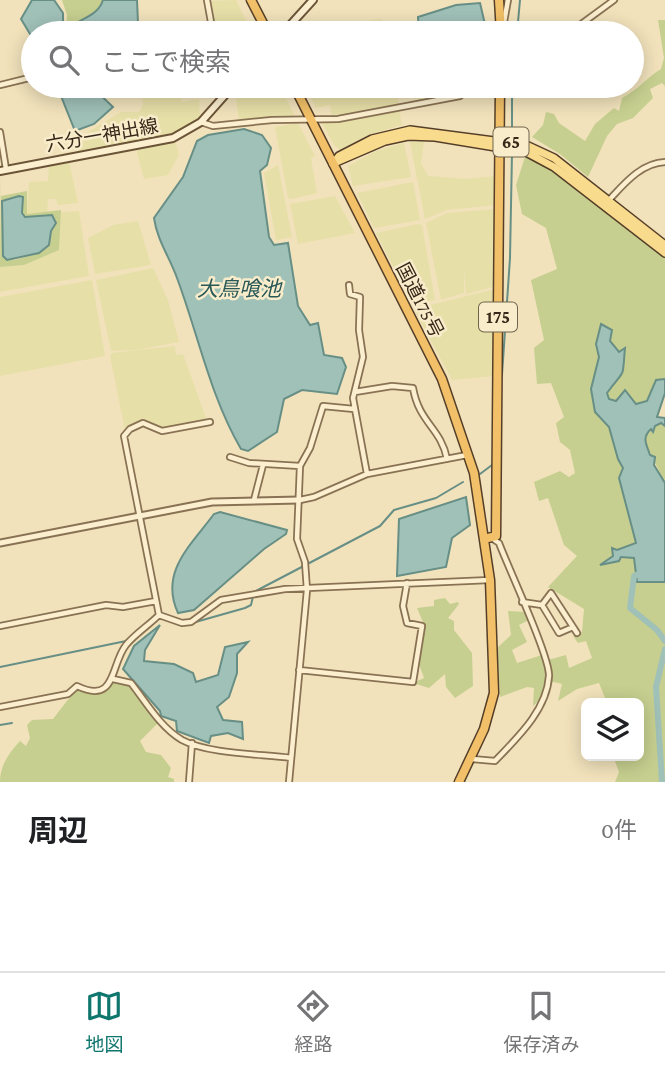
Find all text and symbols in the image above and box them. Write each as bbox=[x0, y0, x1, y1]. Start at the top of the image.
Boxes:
search box bbox=[21, 21, 644, 98]
icon: search bbox=[45, 41, 83, 79]
text: ここで検索 bbox=[101, 48, 231, 77]
street label: 六分一神出線 bbox=[44, 115, 160, 155]
road number: 65 bbox=[494, 127, 528, 156]
street label: 国道175号 bbox=[392, 259, 448, 341]
water label: 大鳥喰池 bbox=[197, 277, 283, 301]
road number: 175 bbox=[479, 302, 517, 332]
map controls bbox=[581, 698, 644, 761]
button: layers bbox=[581, 698, 644, 761]
text: 周辺 bbox=[28, 814, 88, 847]
text: 0件 bbox=[601, 817, 637, 843]
tab: 地図 bbox=[85, 987, 124, 1056]
tab: 経路 bbox=[294, 987, 333, 1056]
tab: 保存済み bbox=[503, 987, 580, 1056]

